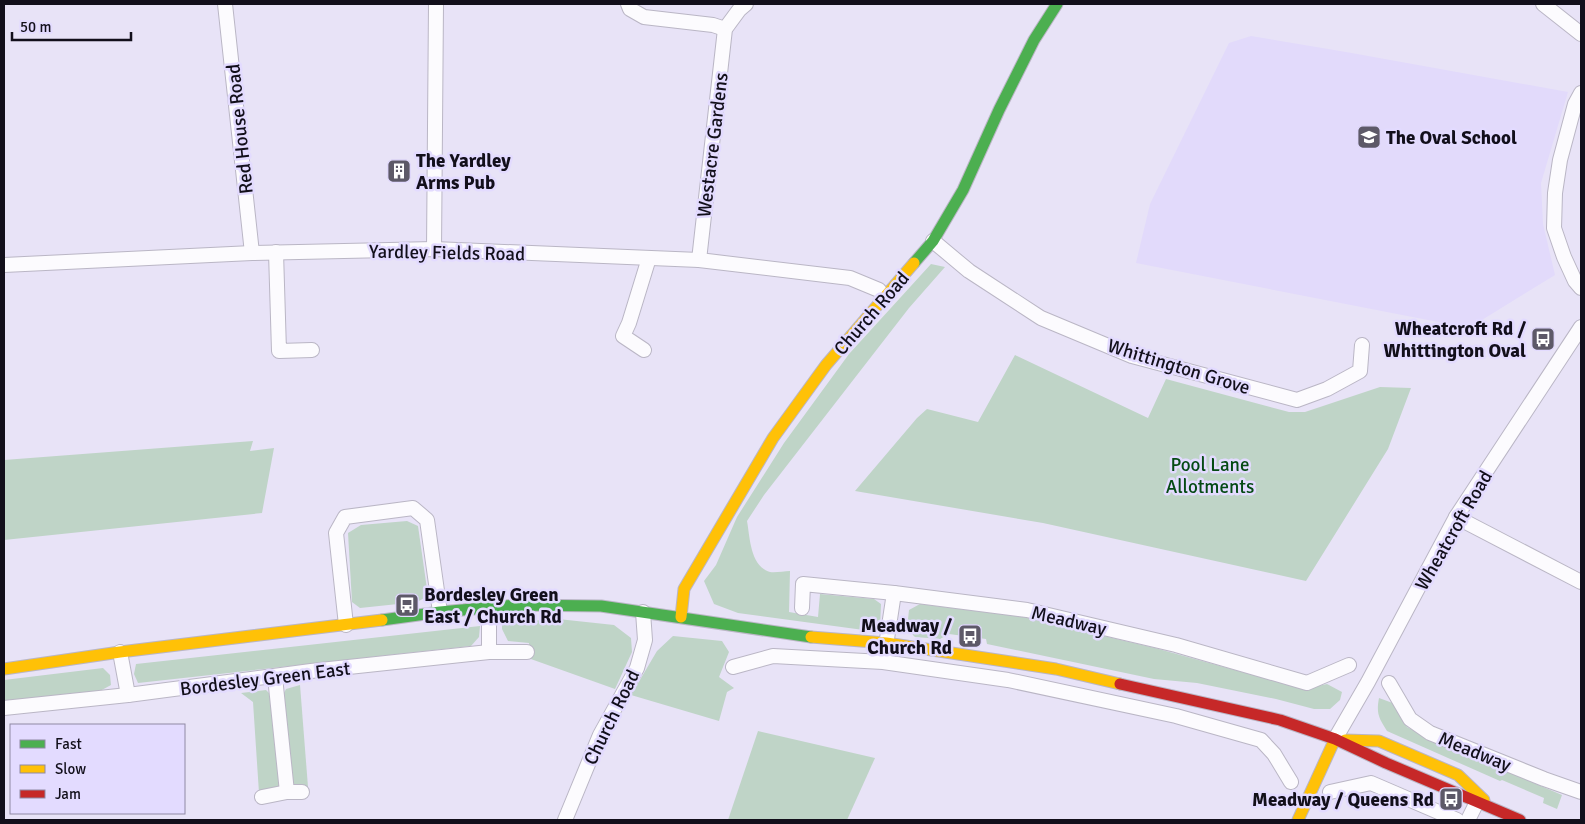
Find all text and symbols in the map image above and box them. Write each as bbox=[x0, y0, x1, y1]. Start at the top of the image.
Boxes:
scale bar bbox=[12, 10, 131, 42]
text: 50 m bbox=[20, 18, 51, 36]
street label: Red House Road bbox=[221, 63, 259, 195]
street label: Westacre Gardens bbox=[692, 71, 734, 219]
school or university icon: The Oval School bbox=[1356, 124, 1382, 150]
place label: The Oval School bbox=[1386, 126, 1517, 150]
place label: The Yardley Arms Pub bbox=[416, 149, 511, 195]
building icon: The Yardley Arms Pub bbox=[386, 158, 412, 184]
street label: Yardley Fields Road bbox=[369, 240, 525, 266]
street label: Church Road bbox=[829, 267, 915, 360]
place label: Wheatcroft Rd / Whittington Oval bbox=[1384, 317, 1526, 363]
bus stop icon: Wheatcroft Rd / Whittington Oval bbox=[1530, 326, 1556, 352]
street label: Whittington Grove bbox=[1104, 334, 1253, 400]
park label: Pool Lane Allotments bbox=[1166, 453, 1254, 499]
street label: Wheatcroft Road bbox=[1410, 466, 1498, 595]
place label: Bordesley Green East / Church Rd bbox=[424, 583, 562, 629]
bus stop icon: Bordesley Green East / Church Rd bbox=[394, 592, 420, 618]
street label: Meadway bbox=[1029, 601, 1109, 641]
place label: Meadway / Church Rd bbox=[861, 614, 952, 660]
bus stop icon: Meadway / Church Rd bbox=[957, 623, 983, 649]
street label: Bordesley Green East bbox=[179, 657, 352, 701]
street label: Church Road bbox=[579, 666, 645, 769]
legend bbox=[10, 724, 185, 814]
street label: Meadway bbox=[1435, 727, 1515, 777]
text: Fast bbox=[55, 735, 82, 753]
text: Slow bbox=[55, 760, 86, 778]
text: Jam bbox=[55, 785, 81, 803]
bus stop icon: Meadway / Queens Rd bbox=[1438, 786, 1464, 812]
place label: Meadway / Queens Rd bbox=[1252, 788, 1434, 812]

